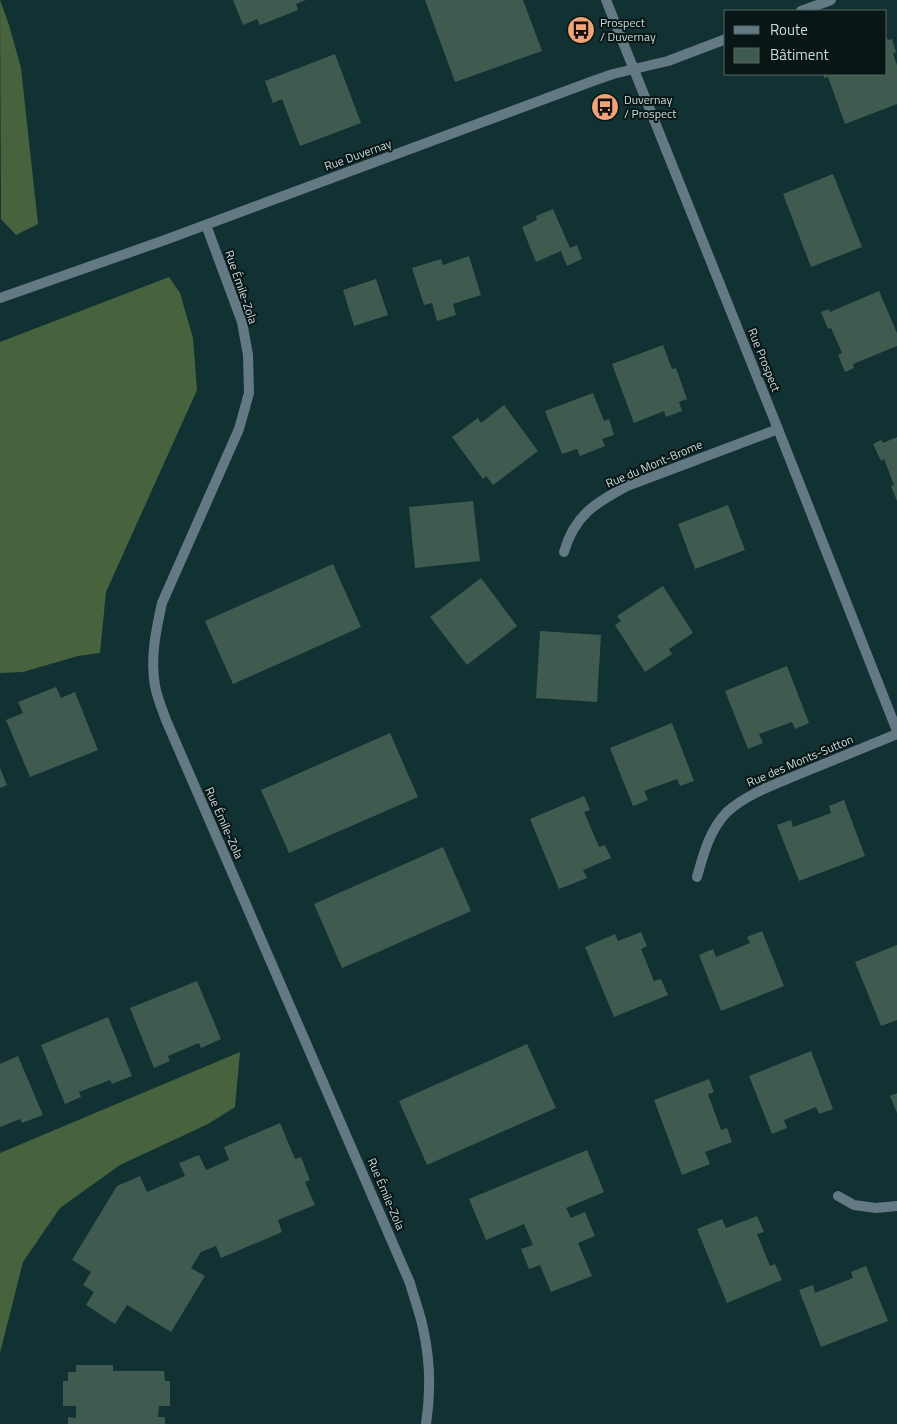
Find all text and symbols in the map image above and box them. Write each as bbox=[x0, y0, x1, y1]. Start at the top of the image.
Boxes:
legend bbox=[724, 10, 887, 75]
place label: Prospect / Duvernay bbox=[600, 13, 656, 46]
bus stop icon: Prospect / Duvernay bbox=[566, 15, 596, 45]
text: Route bbox=[770, 18, 808, 41]
text: Bâtiment bbox=[770, 43, 829, 66]
place label: Duvernay / Prospect bbox=[624, 90, 677, 123]
bus stop icon: Duvernay / Prospect bbox=[590, 92, 620, 122]
street label: Rue Duvernay bbox=[321, 133, 394, 176]
street label: Rue Émile-Zola bbox=[220, 247, 263, 326]
street label: Rue Prospect bbox=[743, 325, 786, 395]
street label: Rue du Mont-Brome bbox=[602, 435, 705, 493]
street label: Rue des Monts-Sutton bbox=[743, 729, 856, 792]
street label: Rue Émile-Zola bbox=[200, 784, 249, 862]
street label: Rue Émile-Zola bbox=[363, 1155, 410, 1233]

